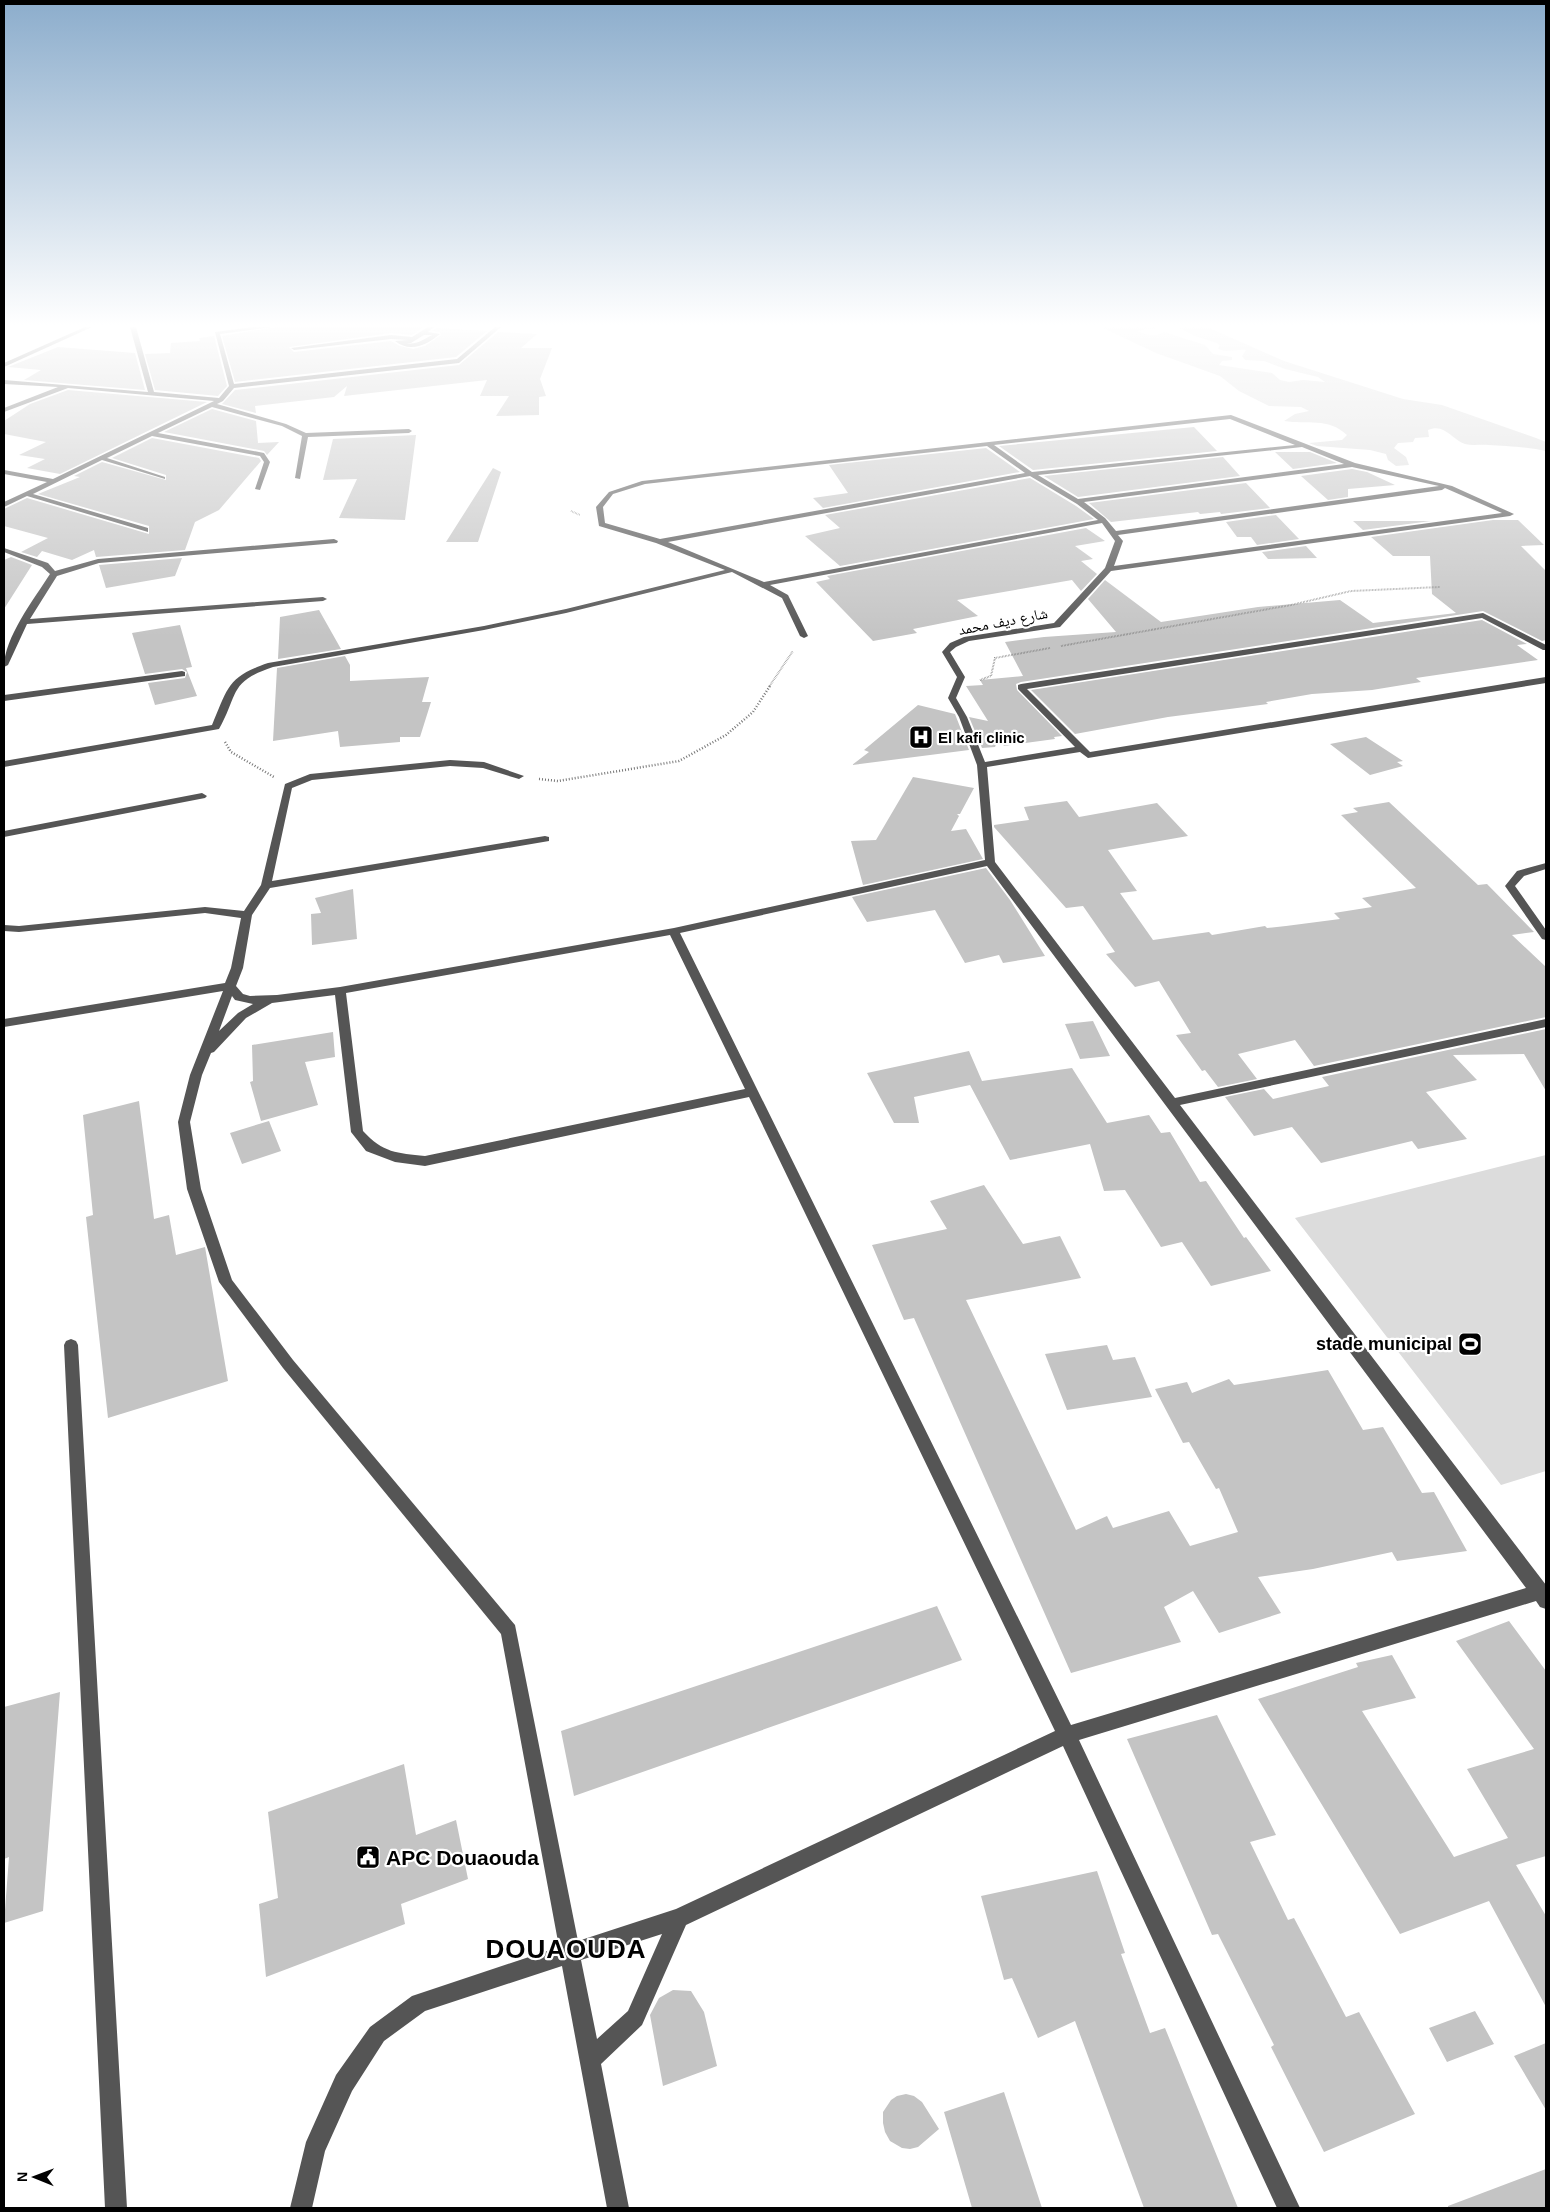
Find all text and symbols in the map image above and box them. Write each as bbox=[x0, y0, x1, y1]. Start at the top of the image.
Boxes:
street label: شارع ديف محمد bbox=[957, 604, 1050, 640]
hospital icon: El kafi clinic bbox=[908, 724, 934, 750]
place label: El kafi clinic bbox=[938, 729, 1025, 746]
sports icon: stade municipal bbox=[1457, 1331, 1483, 1357]
place label: stade municipal bbox=[1316, 1334, 1452, 1354]
public building icon: APC Douaouda bbox=[355, 1844, 381, 1870]
place label: APC Douaouda bbox=[386, 1846, 539, 1869]
district label: DOUAOUDA bbox=[485, 1934, 647, 1964]
north arrow bbox=[10, 2152, 60, 2202]
text: N bbox=[14, 2172, 30, 2182]

